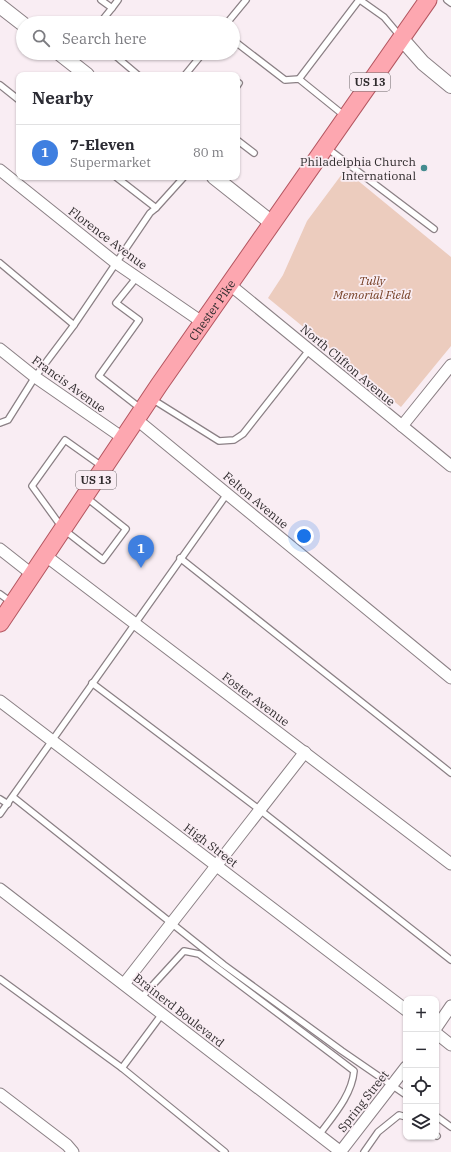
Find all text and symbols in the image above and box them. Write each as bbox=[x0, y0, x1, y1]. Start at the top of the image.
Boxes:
search box bbox=[16, 16, 240, 60]
icon: search bbox=[30, 27, 52, 49]
text: Search here bbox=[62, 29, 147, 48]
road number: US 13 bbox=[350, 73, 390, 91]
text: Nearby bbox=[32, 87, 93, 109]
text: 7-Eleven bbox=[70, 135, 135, 154]
text: 1 bbox=[41, 144, 49, 161]
text: 80 m bbox=[193, 144, 224, 161]
text: Supermarket bbox=[70, 154, 151, 171]
place label: Philadelphia Church International bbox=[300, 154, 416, 183]
marker: Philadelphia Church International bbox=[419, 163, 429, 173]
street label: Florence Avenue bbox=[66, 203, 150, 273]
park label: Tully Memorial Field bbox=[332, 273, 411, 302]
street label: Chester Pike bbox=[185, 276, 238, 343]
street label: North Clifton Avenue bbox=[298, 321, 398, 409]
street label: Francis Avenue bbox=[29, 352, 109, 416]
street label: Felton Avenue bbox=[220, 468, 292, 532]
road number: US 13 bbox=[76, 471, 116, 489]
your location bbox=[294, 526, 314, 546]
pin: 1 bbox=[128, 535, 154, 568]
street label: Foster Avenue bbox=[219, 669, 293, 729]
street label: High Street bbox=[181, 820, 241, 870]
street label: Brainerd Boulevard bbox=[131, 970, 227, 1050]
map controls bbox=[403, 996, 439, 1140]
button: + bbox=[403, 996, 439, 1032]
button: − bbox=[403, 1032, 439, 1068]
street label: Spring Street bbox=[334, 1067, 392, 1135]
button: locate bbox=[403, 1068, 439, 1104]
button: layers bbox=[403, 1104, 439, 1140]

